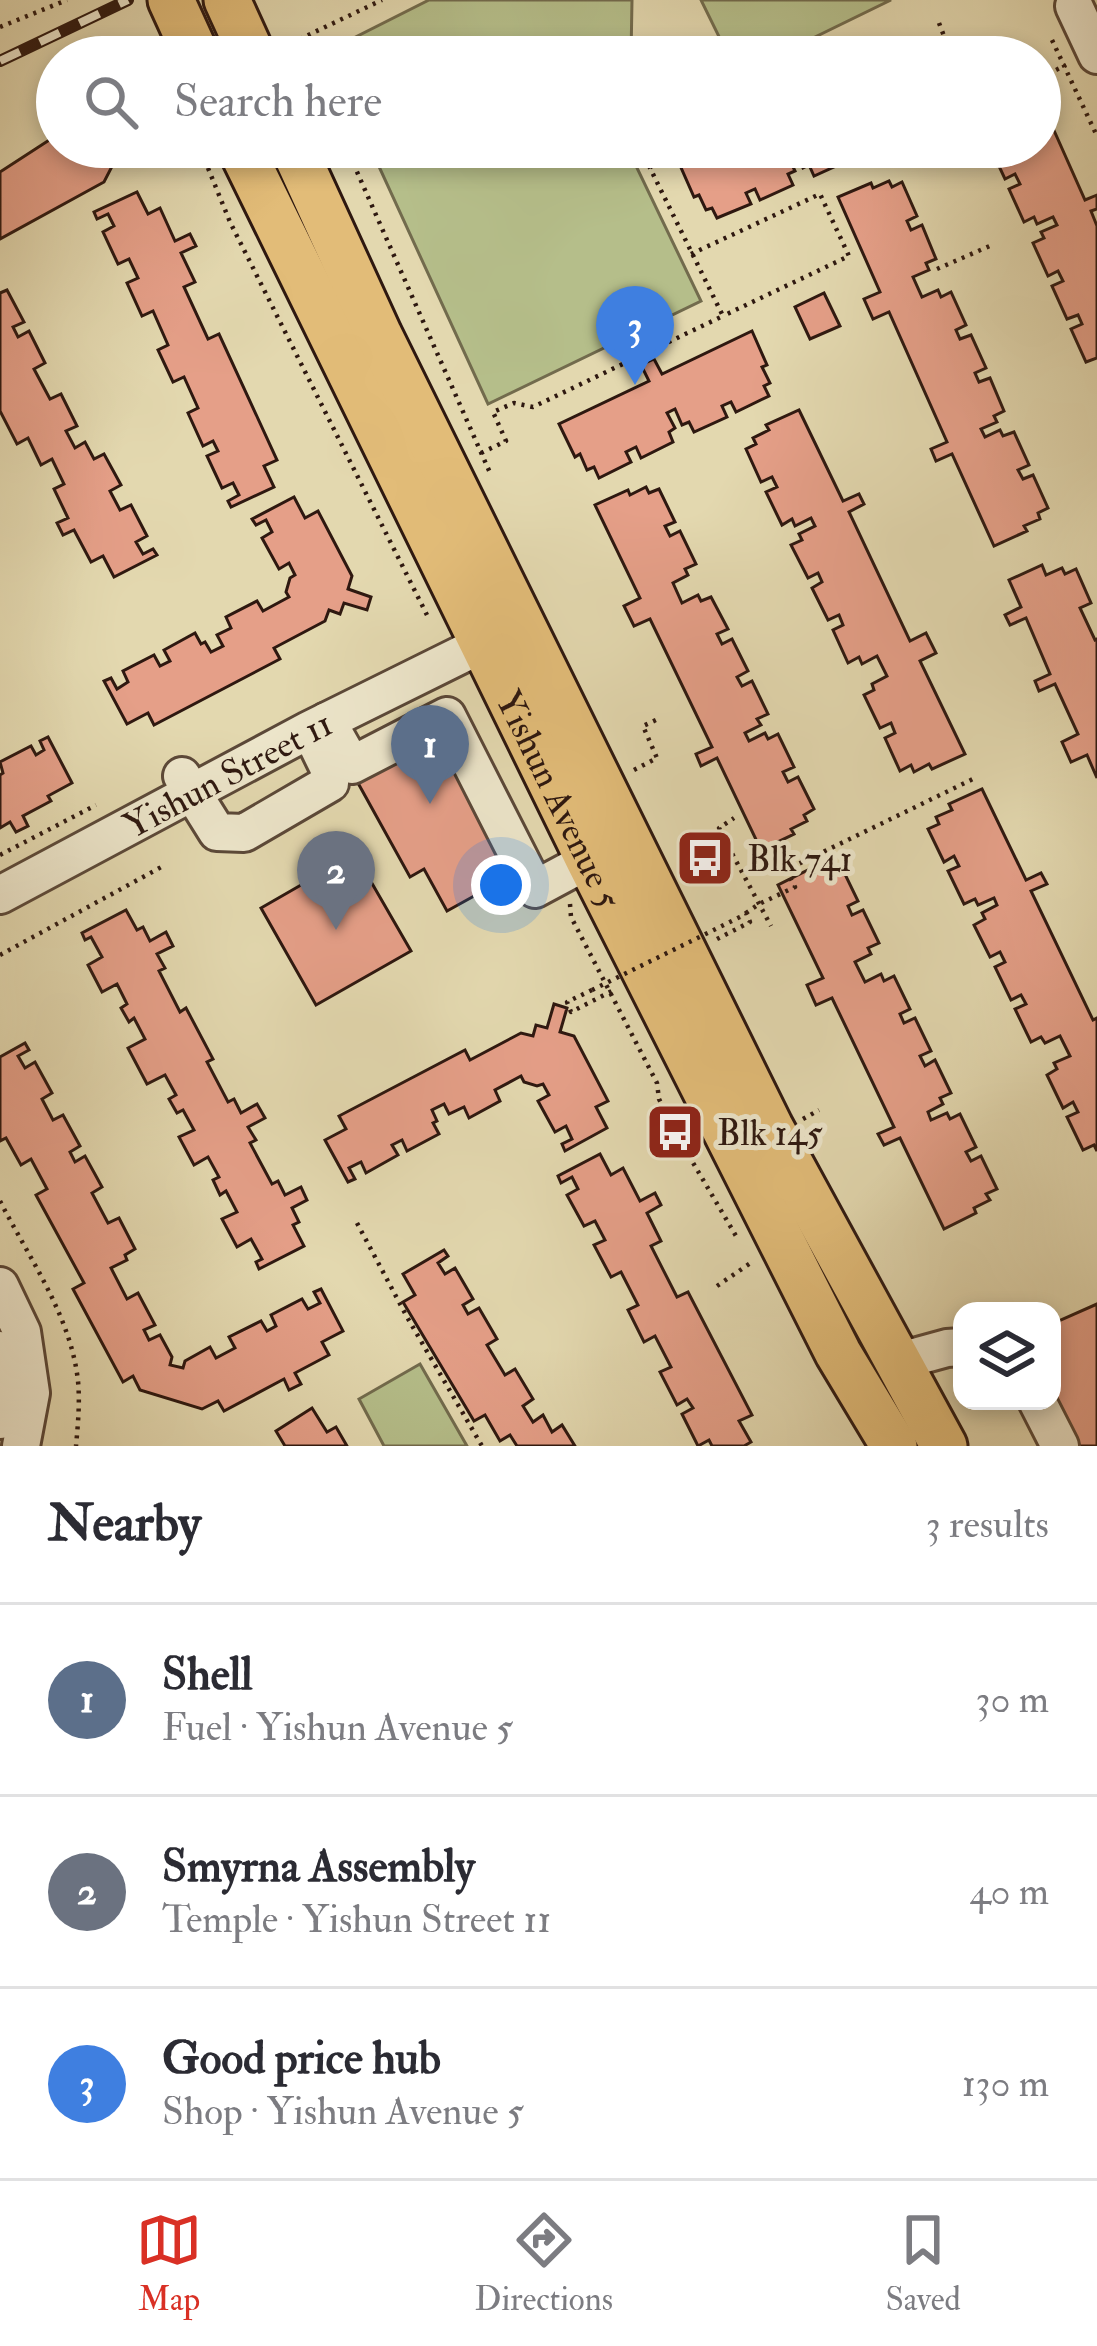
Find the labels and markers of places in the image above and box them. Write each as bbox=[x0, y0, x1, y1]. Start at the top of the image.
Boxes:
pin: 3 bbox=[596, 286, 674, 385]
pin: 1 bbox=[391, 705, 469, 804]
bus stop icon: Blk 741 bbox=[674, 827, 736, 889]
pin: 2 bbox=[297, 831, 375, 930]
place label: Blk 741 bbox=[747, 837, 852, 882]
bus stop icon: Blk 145 bbox=[644, 1101, 706, 1163]
place label: Blk 145 bbox=[717, 1111, 823, 1156]

